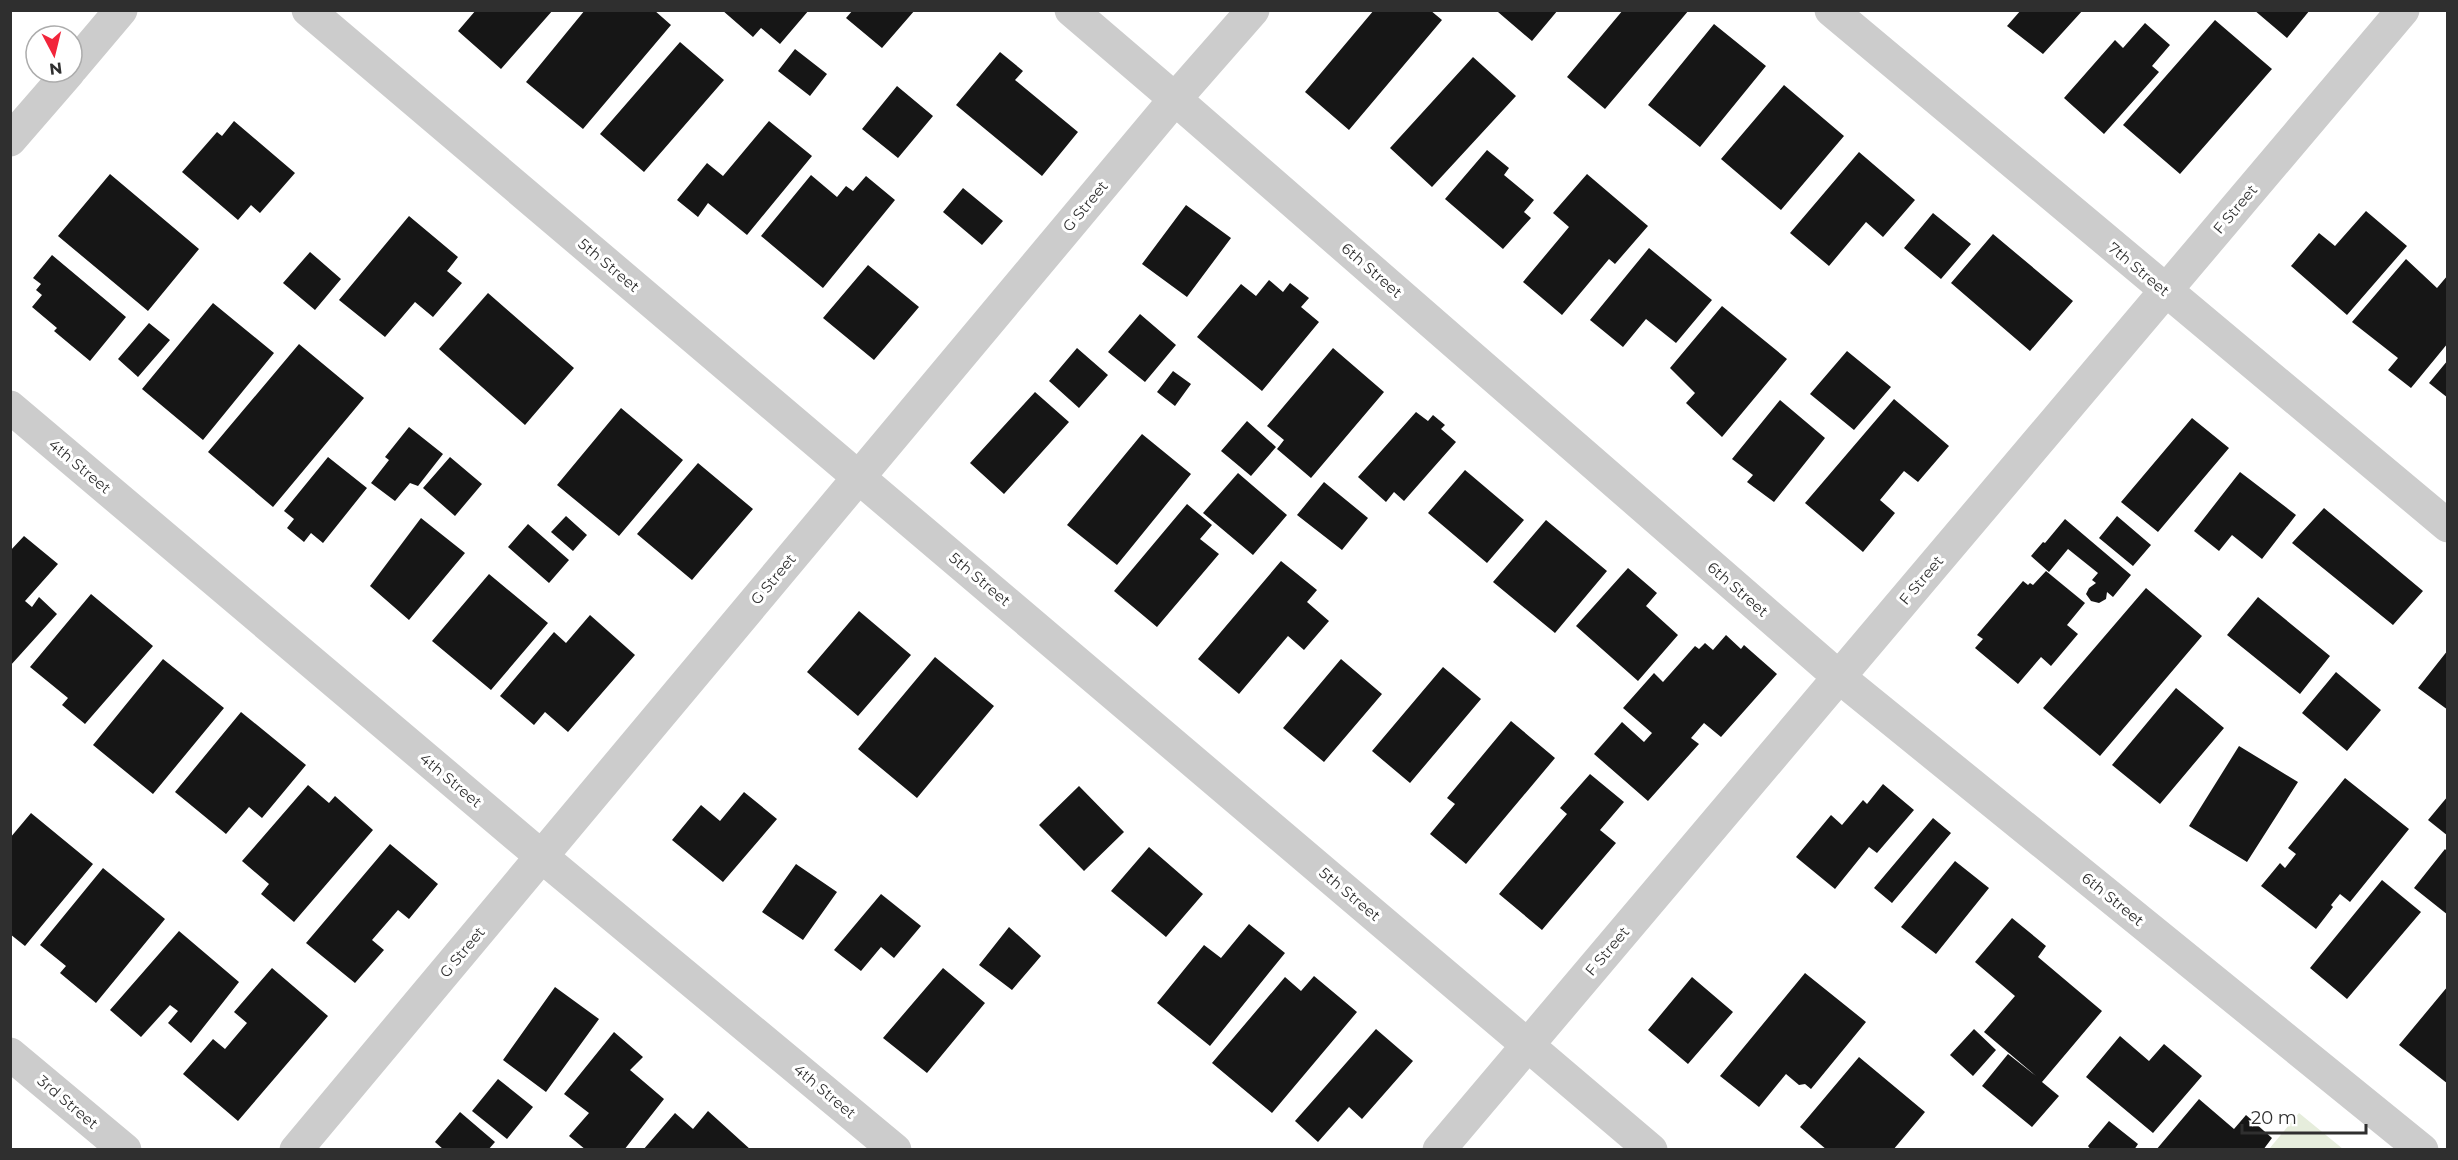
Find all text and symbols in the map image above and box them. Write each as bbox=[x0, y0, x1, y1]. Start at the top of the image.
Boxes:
north arrow bbox=[24, 24, 84, 84]
text: N bbox=[48, 58, 63, 79]
street label: G Street bbox=[1058, 177, 1112, 235]
street label: F Street bbox=[2209, 180, 2261, 238]
street label: 5th Street bbox=[575, 234, 643, 296]
street label: 6th Street bbox=[1338, 238, 1406, 302]
street label: 7th Street bbox=[2105, 238, 2173, 300]
street label: 4th Street bbox=[45, 434, 115, 498]
street label: 5th Street bbox=[946, 548, 1014, 610]
street label: G Street bbox=[746, 550, 800, 608]
street label: F Street bbox=[1895, 551, 1947, 609]
street label: 6th Street bbox=[1704, 557, 1772, 621]
street label: 4th Street bbox=[416, 748, 486, 812]
street label: 5th Street bbox=[1316, 863, 1384, 925]
street label: 6th Street bbox=[2078, 868, 2148, 930]
street label: F Street bbox=[1581, 922, 1633, 980]
street label: G Street bbox=[435, 923, 489, 981]
street label: 4th Street bbox=[790, 1059, 860, 1123]
street label: 3rd Street bbox=[34, 1071, 102, 1133]
scale bar bbox=[2242, 1097, 2366, 1135]
text: 20 m bbox=[2251, 1107, 2297, 1129]

